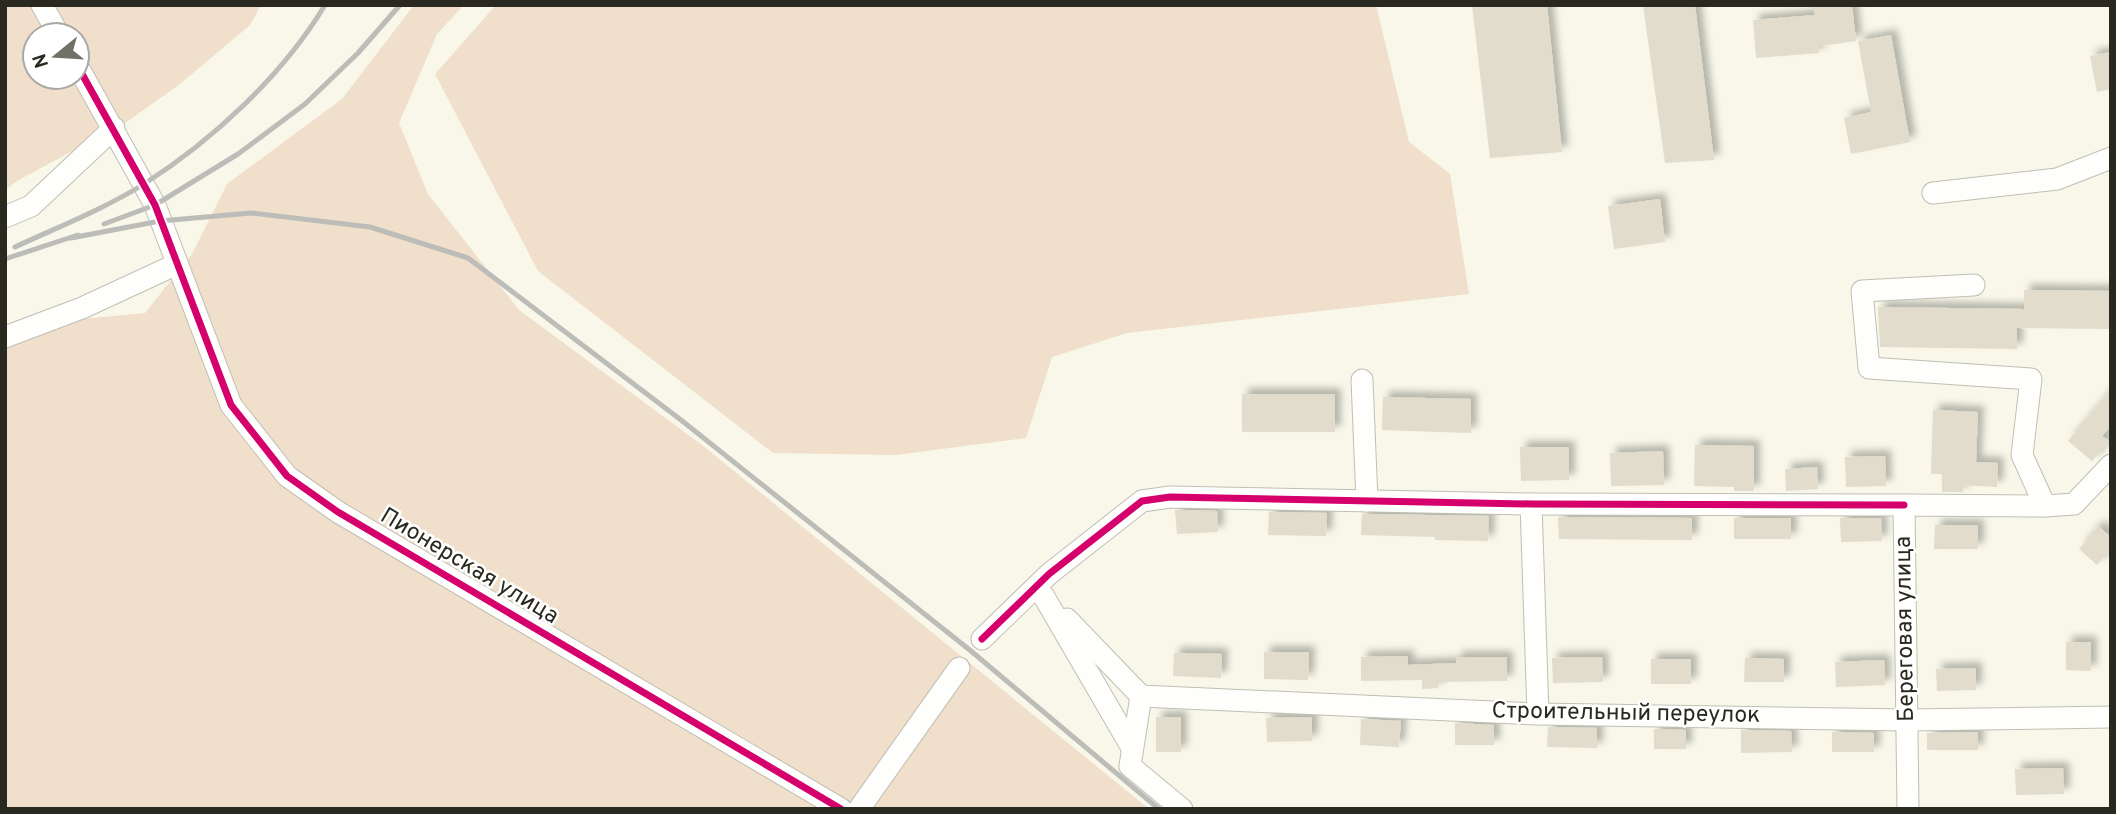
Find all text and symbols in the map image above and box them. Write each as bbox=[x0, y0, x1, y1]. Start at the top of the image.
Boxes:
north arrow bbox=[21, 21, 91, 91]
text: N bbox=[28, 50, 55, 71]
street label: Пионерская улица bbox=[374, 502, 564, 632]
street label: Береговая улица bbox=[1890, 536, 1922, 722]
street label: Строительный переулок bbox=[1491, 697, 1761, 731]

